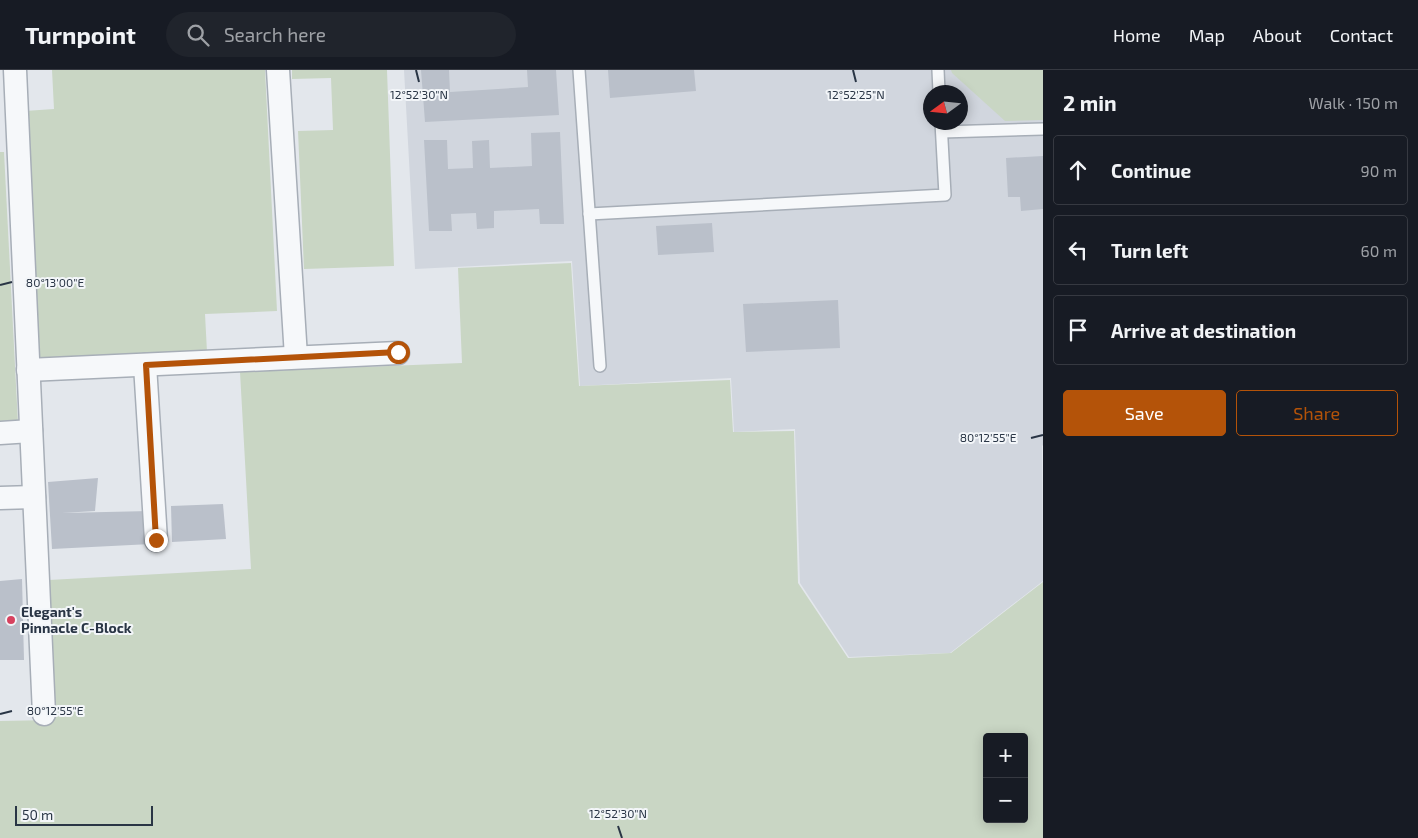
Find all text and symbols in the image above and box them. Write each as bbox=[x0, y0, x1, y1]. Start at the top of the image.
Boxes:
search box bbox=[166, 12, 516, 57]
text: Turnpoint bbox=[25, 20, 136, 49]
icon: search bbox=[184, 21, 212, 49]
text: Search here bbox=[224, 23, 326, 46]
text: Home bbox=[1113, 24, 1161, 46]
text: Map bbox=[1189, 24, 1225, 46]
text: About bbox=[1253, 24, 1302, 46]
text: Contact bbox=[1330, 24, 1393, 46]
north arrow bbox=[923, 85, 968, 130]
text: 12°52'30"N bbox=[390, 87, 448, 101]
text: 12°52'25"N bbox=[827, 87, 885, 101]
text: 2 min bbox=[1063, 90, 1117, 115]
text: Walk · 150 m bbox=[1308, 93, 1398, 112]
icon: ahead bbox=[1064, 156, 1092, 184]
text: Continue bbox=[1111, 159, 1191, 182]
text: 90 m bbox=[1361, 161, 1397, 180]
icon: left bbox=[1064, 236, 1092, 264]
text: Turn left bbox=[1111, 239, 1188, 262]
text: 60 m bbox=[1361, 241, 1397, 260]
text: 80°13'00"E bbox=[26, 275, 84, 289]
icon: arrive bbox=[1064, 316, 1092, 344]
text: Arrive at destination bbox=[1111, 319, 1296, 342]
route start bbox=[387, 341, 410, 364]
button: Save bbox=[1063, 390, 1226, 436]
button: Share bbox=[1236, 390, 1398, 436]
text: 80°12'55"E bbox=[960, 430, 1017, 444]
route end bbox=[145, 529, 168, 552]
place label: Elegant's Pinnacle C-Block bbox=[21, 603, 132, 636]
marker: Elegant's Pinnacle C-Block bbox=[5, 614, 17, 626]
text: 80°12'55"E bbox=[27, 703, 84, 717]
map controls bbox=[983, 733, 1028, 823]
button: + bbox=[983, 733, 1028, 778]
button: − bbox=[983, 778, 1028, 823]
scale bar bbox=[15, 803, 152, 826]
text: 50 m bbox=[22, 806, 53, 823]
text: 12°52'30"N bbox=[589, 806, 647, 820]

